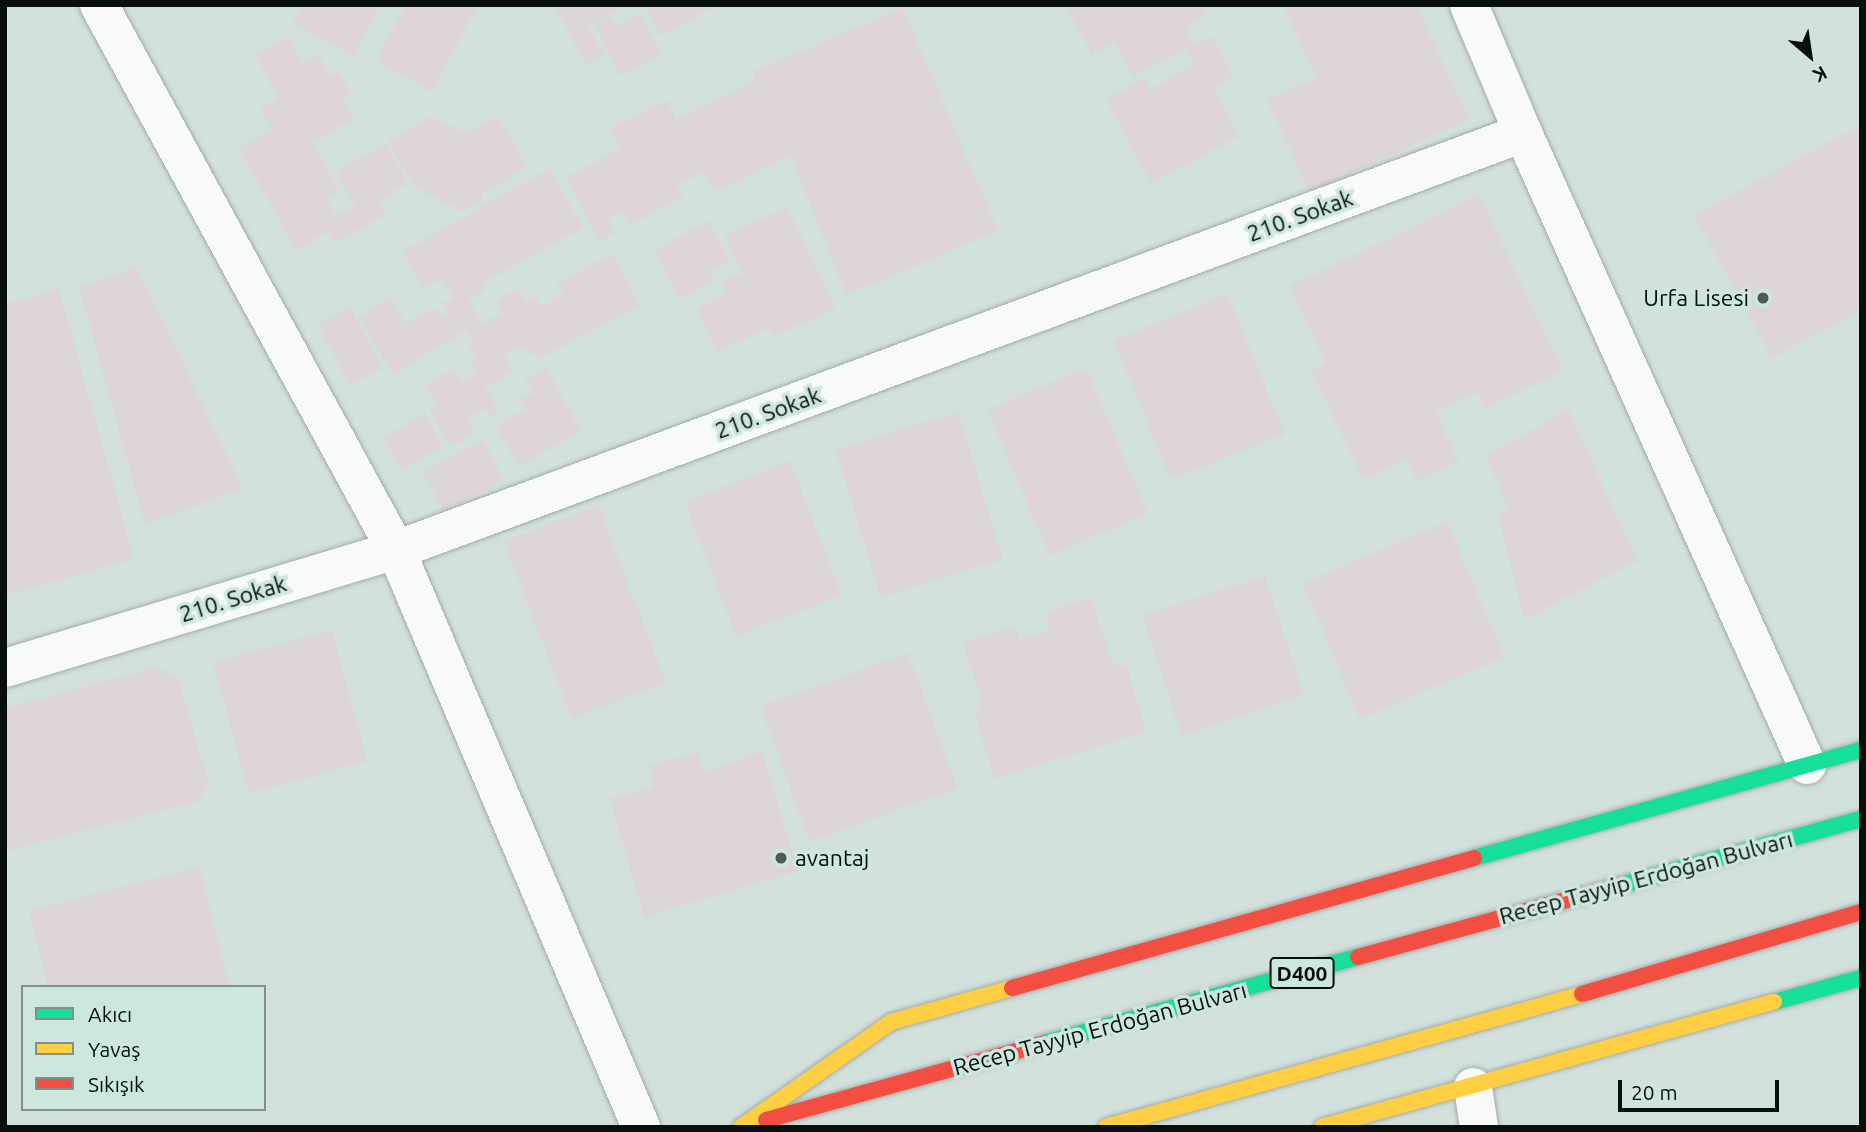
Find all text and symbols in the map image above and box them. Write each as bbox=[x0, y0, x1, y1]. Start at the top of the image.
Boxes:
north arrow bbox=[1775, 21, 1845, 91]
text: K bbox=[1809, 62, 1831, 87]
street label: 210. Sokak bbox=[1243, 184, 1357, 248]
place label: Urfa Lisesi bbox=[1643, 284, 1749, 312]
marker: Urfa Lisesi bbox=[1755, 290, 1771, 306]
street label: 210. Sokak bbox=[711, 381, 825, 445]
street label: 210. Sokak bbox=[176, 570, 290, 628]
street label: Recep Tayyip Erdoğan Bulvarı bbox=[1496, 826, 1796, 930]
place label: avantaj bbox=[795, 844, 869, 872]
marker: avantaj bbox=[773, 850, 789, 866]
road number: D400 bbox=[1269, 956, 1335, 990]
street label: Recep Tayyip Erdoğan Bulvarı bbox=[950, 977, 1250, 1081]
legend bbox=[21, 985, 266, 1111]
text: Akıcı bbox=[88, 1002, 132, 1026]
text: Yavaş bbox=[88, 1037, 140, 1061]
scale bar bbox=[1621, 1066, 1782, 1110]
text: Sıkışık bbox=[88, 1072, 145, 1096]
text: 20 m bbox=[1631, 1080, 1678, 1104]

